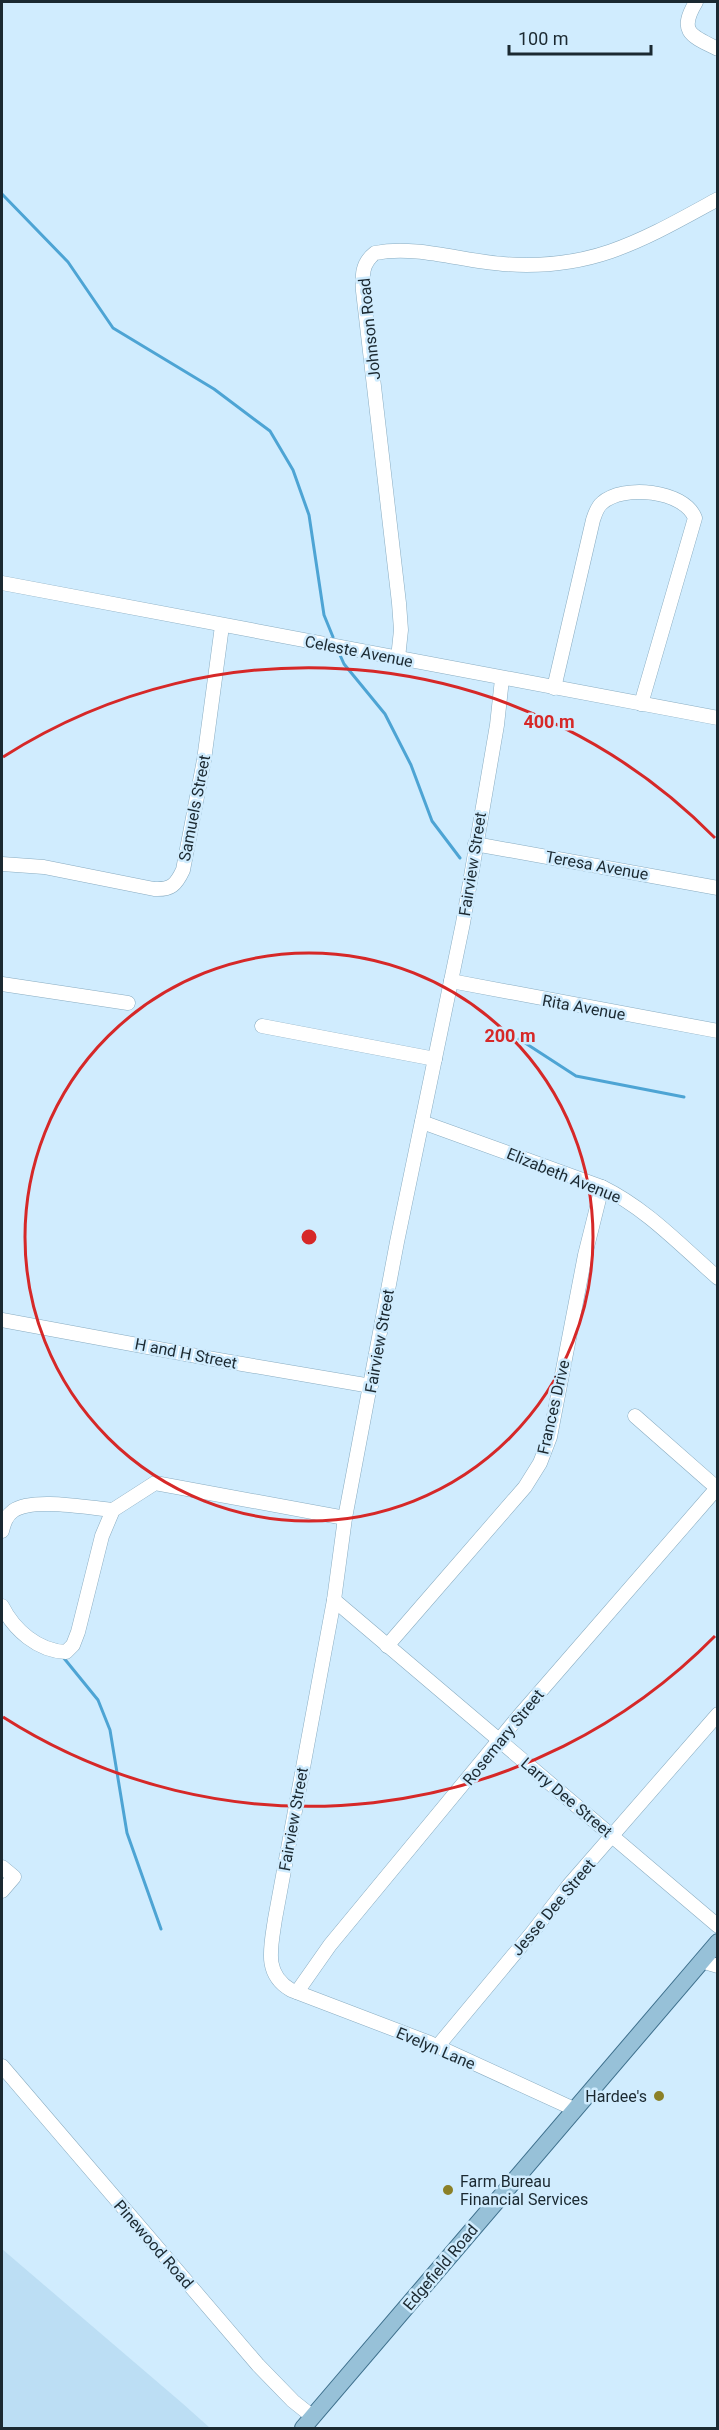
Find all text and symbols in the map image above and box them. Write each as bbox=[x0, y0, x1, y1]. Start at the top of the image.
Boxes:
scale bar bbox=[509, 18, 652, 56]
text: 100 m bbox=[518, 28, 569, 49]
street label: Johnson Road bbox=[355, 277, 384, 381]
street label: Celeste Avenue bbox=[303, 632, 414, 671]
text: 400 m bbox=[523, 711, 575, 732]
street label: Samuels Street bbox=[175, 753, 214, 863]
street label: Fairview Street bbox=[455, 811, 490, 917]
street label: Teresa Avenue bbox=[544, 847, 650, 884]
street label: Rita Avenue bbox=[541, 991, 627, 1024]
text: 200 m bbox=[484, 1025, 536, 1046]
street label: Elizabeth Avenue bbox=[504, 1144, 624, 1207]
centre of rings bbox=[299, 1227, 319, 1247]
street label: Fairview Street bbox=[361, 1288, 398, 1394]
street label: H and H Street bbox=[133, 1334, 239, 1373]
street label: Frances Drive bbox=[533, 1358, 574, 1456]
street label: Rosemary Street bbox=[459, 1686, 548, 1789]
street label: Larry Dee Street bbox=[517, 1754, 616, 1841]
street label: Fairview Street bbox=[275, 1766, 312, 1872]
street label: Jesse Dee Street bbox=[508, 1855, 599, 1959]
street label: Evelyn Lane bbox=[393, 2023, 478, 2074]
place label: Hardee's bbox=[585, 2087, 647, 2106]
marker: Hardee's bbox=[652, 2089, 666, 2103]
place label: Farm Bureau Financial Services bbox=[460, 2172, 588, 2209]
marker: Farm Bureau Financial Services bbox=[441, 2183, 455, 2197]
street label: Pinewood Road bbox=[110, 2196, 197, 2293]
street label: Edgefield Road bbox=[399, 2220, 482, 2314]

